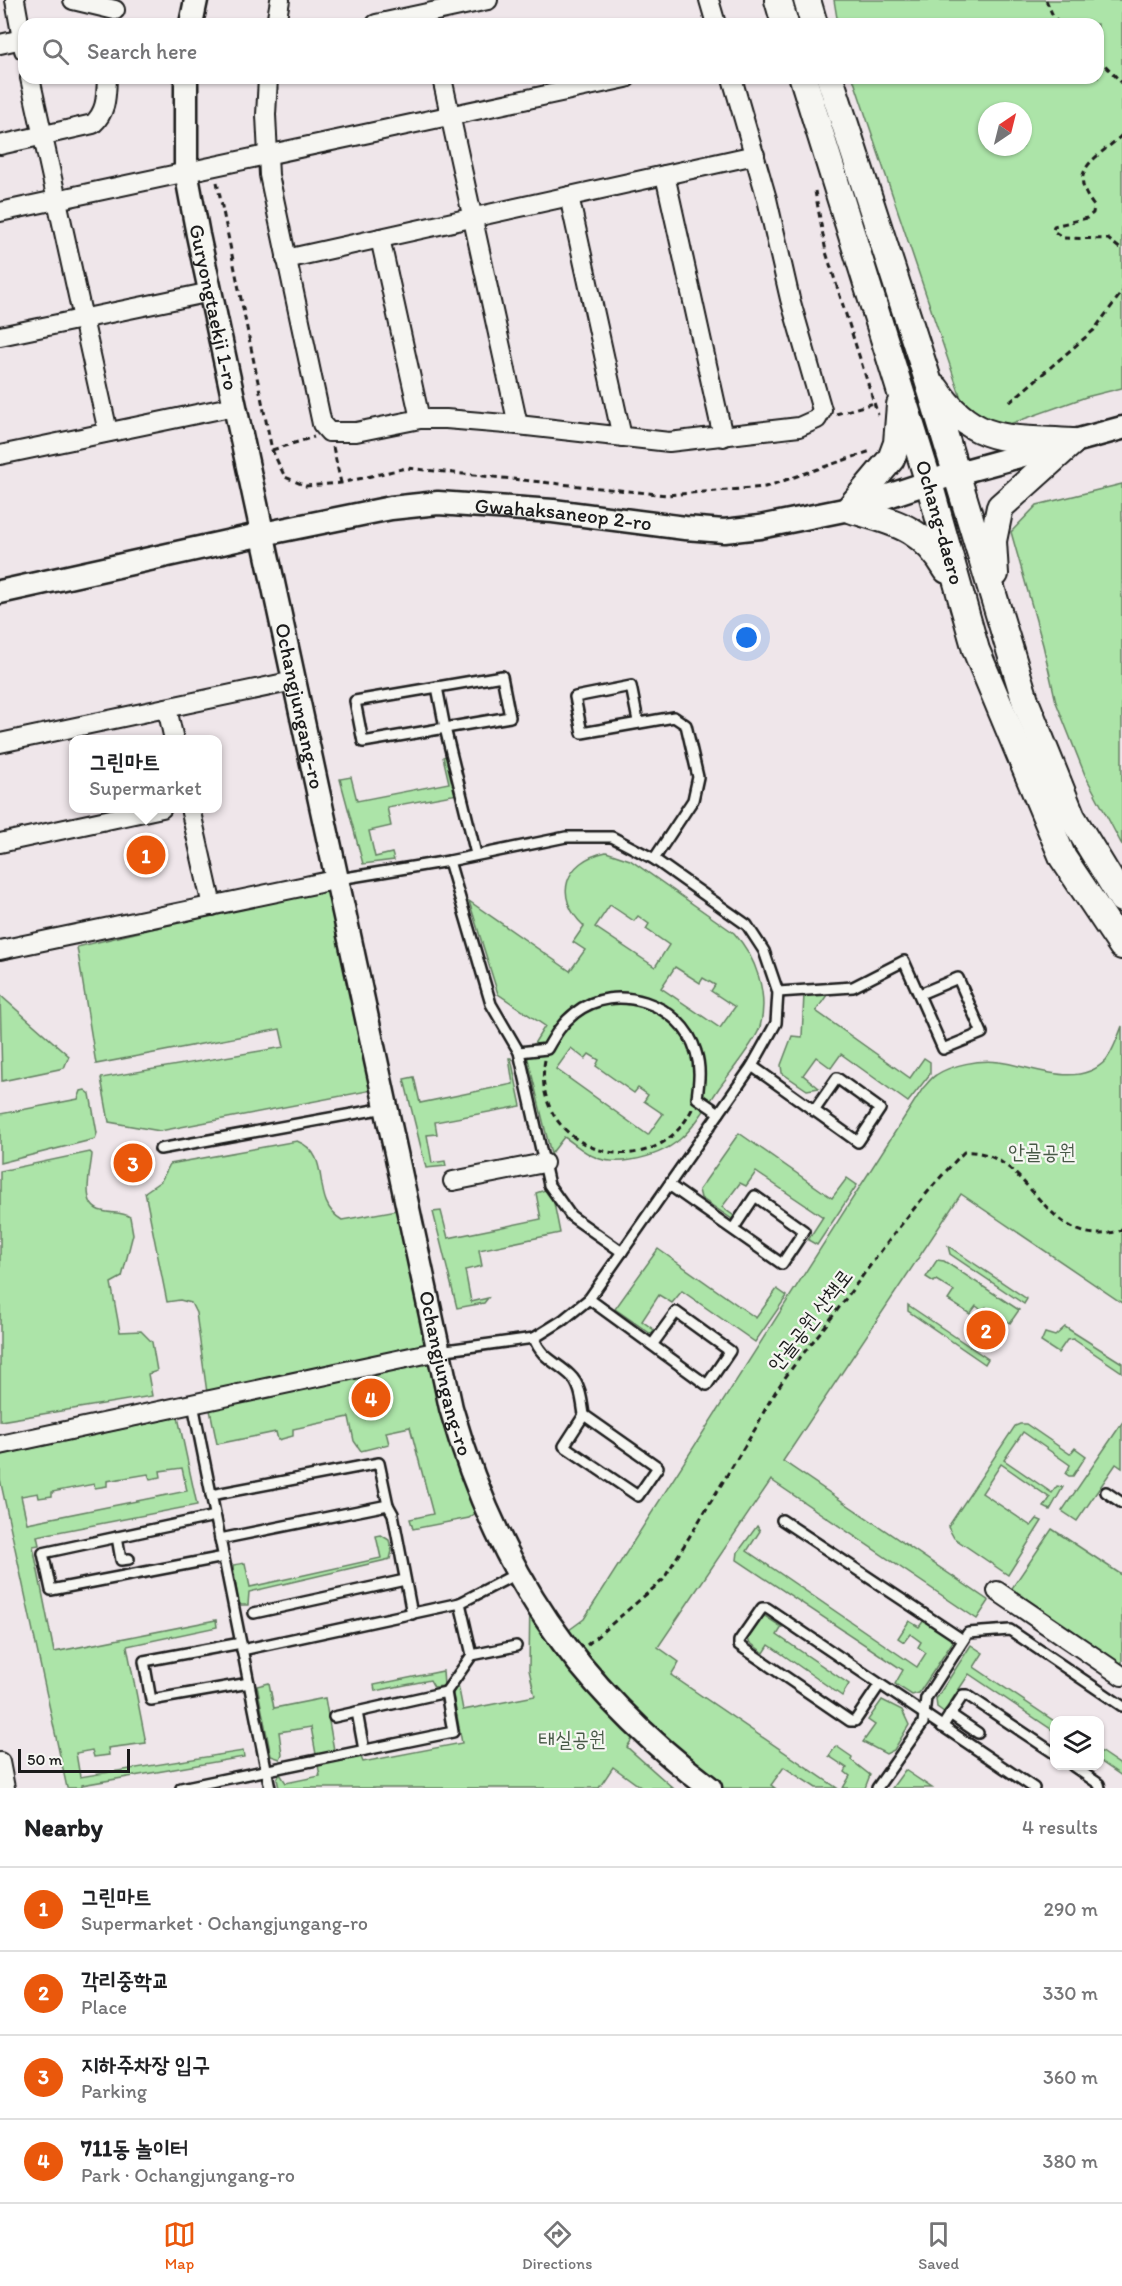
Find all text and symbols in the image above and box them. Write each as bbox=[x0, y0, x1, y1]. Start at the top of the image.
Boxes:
search box bbox=[18, 18, 1104, 84]
icon: search bbox=[39, 35, 72, 68]
text: Search here bbox=[87, 38, 197, 65]
north arrow bbox=[978, 102, 1032, 156]
street label: Guryongtaekji 1-ro bbox=[184, 222, 244, 393]
street label: Ochang-daero bbox=[911, 457, 970, 587]
street label: Gwahaksaneop 2-ro bbox=[474, 493, 653, 536]
street label: Ochangjungang-ro bbox=[270, 621, 330, 791]
your location bbox=[732, 623, 761, 652]
popup bbox=[69, 735, 222, 813]
text: 그린마트 bbox=[89, 748, 160, 775]
text: Supermarket bbox=[89, 776, 202, 800]
pin: 1 bbox=[126, 832, 166, 878]
park label: 안골공원 bbox=[1008, 1139, 1076, 1164]
pin: 3 bbox=[114, 1140, 152, 1186]
street label: 안골공원 산책로 bbox=[762, 1264, 857, 1376]
street label: Ochangjungang-ro bbox=[414, 1288, 478, 1459]
pin: 2 bbox=[966, 1308, 1006, 1352]
pin: 4 bbox=[352, 1376, 391, 1420]
map controls bbox=[1050, 1716, 1104, 1770]
button: layers bbox=[1050, 1716, 1104, 1770]
park label: 태실공원 bbox=[538, 1726, 606, 1751]
scale bar bbox=[18, 1746, 130, 1774]
text: 50 m bbox=[27, 1750, 62, 1769]
text: Nearby bbox=[24, 1811, 103, 1843]
text: 4 results bbox=[1022, 1815, 1098, 1839]
text: 그린마트 bbox=[81, 1883, 152, 1910]
text: 1 bbox=[39, 1897, 48, 1921]
text: 290 m bbox=[1043, 1897, 1098, 1921]
text: Supermarket · Ochangjungang-ro bbox=[81, 1911, 368, 1935]
text: 각리중학교 bbox=[81, 1967, 170, 1994]
text: 2 bbox=[38, 1981, 49, 2005]
text: 330 m bbox=[1043, 1981, 1098, 2005]
text: Place bbox=[81, 1995, 127, 2019]
text: 지하주차장 입구 bbox=[81, 2051, 210, 2078]
text: 3 bbox=[38, 2065, 49, 2089]
text: 360 m bbox=[1043, 2065, 1098, 2089]
text: Parking bbox=[81, 2079, 147, 2103]
text: 711동 놀이터 bbox=[81, 2135, 188, 2162]
text: 4 bbox=[37, 2149, 50, 2173]
text: 380 m bbox=[1043, 2149, 1098, 2173]
text: Park · Ochangjungang-ro bbox=[81, 2163, 295, 2187]
tab: Map bbox=[163, 2218, 196, 2273]
tab: Directions bbox=[522, 2218, 592, 2273]
tab: Saved bbox=[918, 2218, 959, 2273]

